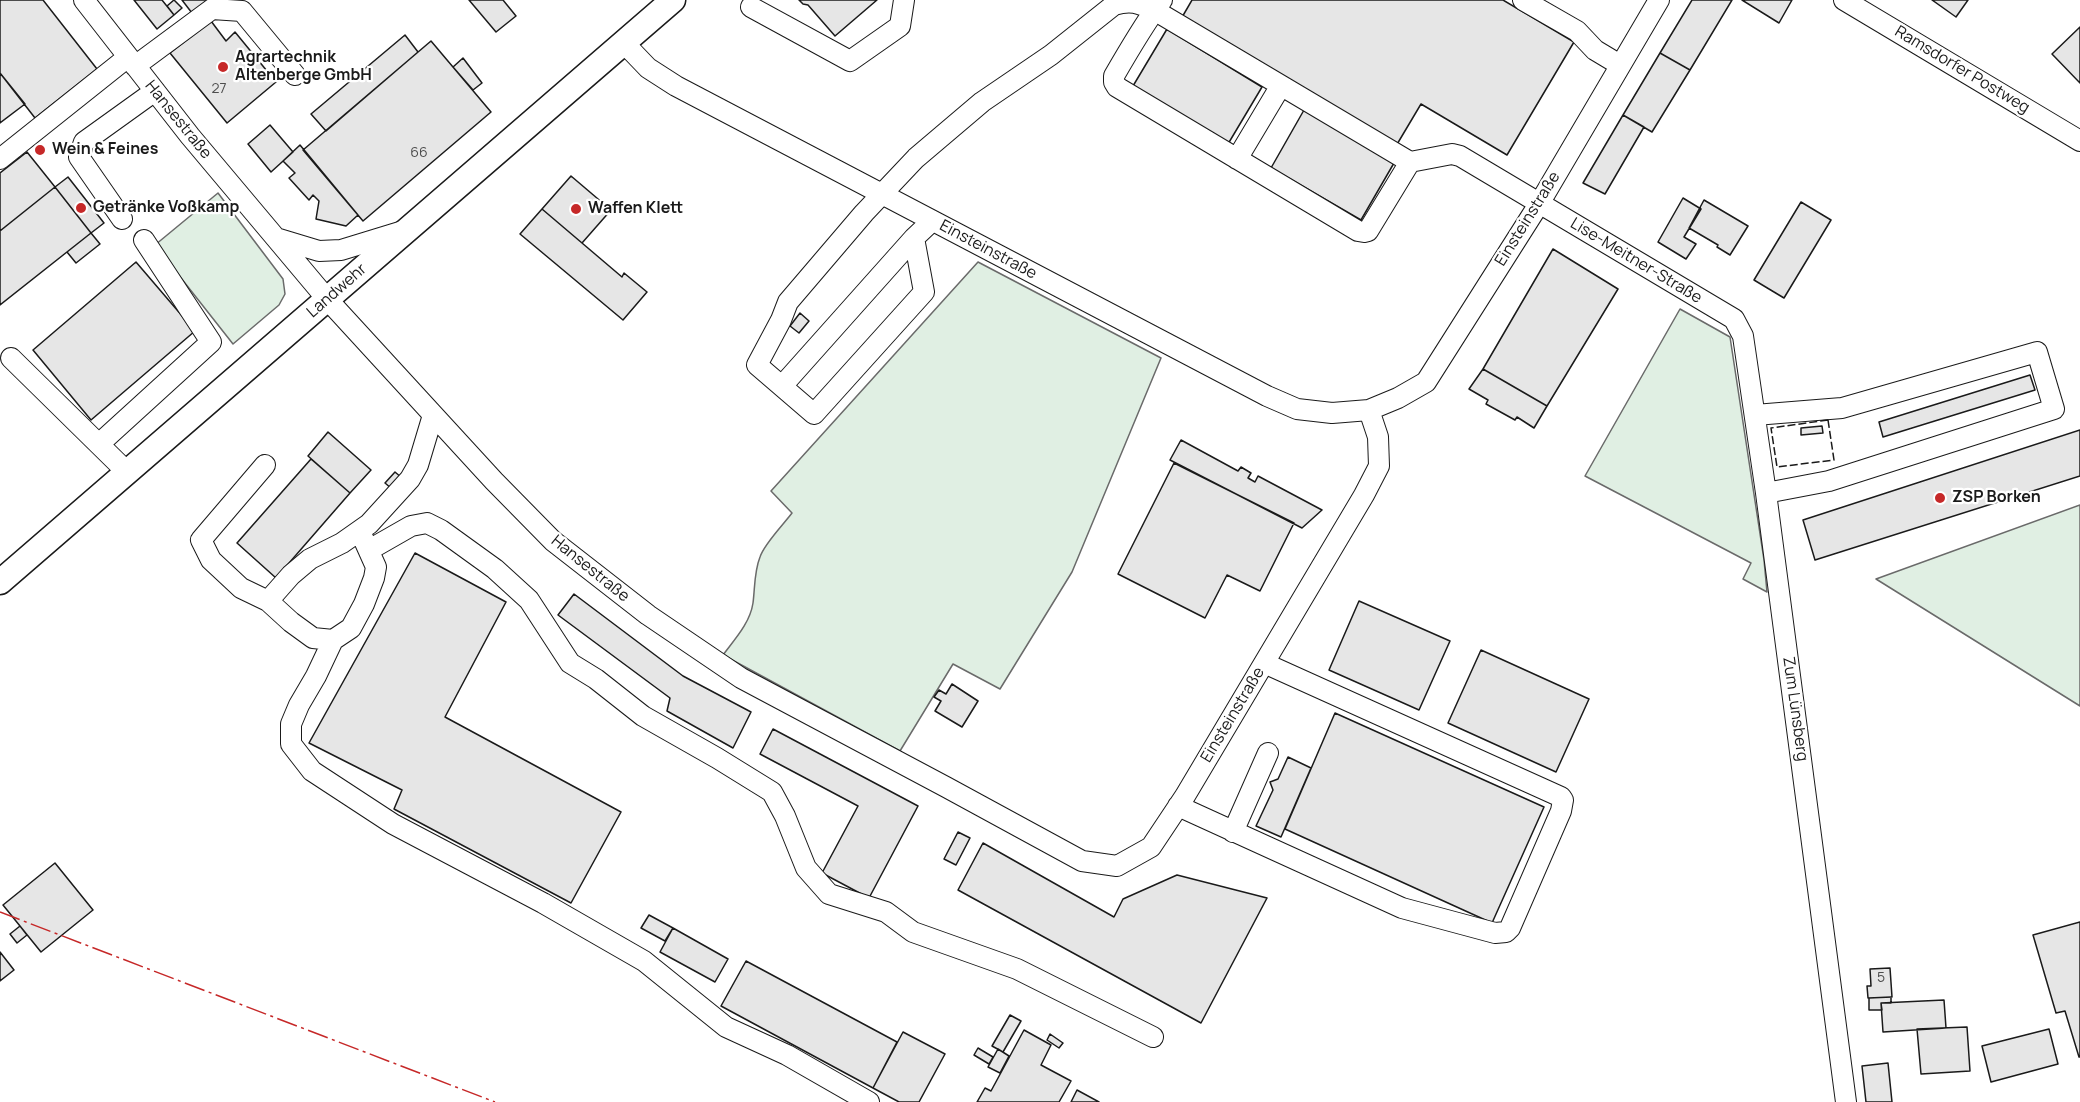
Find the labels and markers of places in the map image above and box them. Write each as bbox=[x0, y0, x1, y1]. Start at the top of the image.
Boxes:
place label: Agrartechnik Altenberge GmbH bbox=[235, 48, 372, 86]
marker: Agrartechnik Altenberge GmbH bbox=[216, 60, 230, 74]
place label: Wein & Feines bbox=[52, 140, 158, 160]
marker: Wein & Feines bbox=[33, 143, 47, 157]
place label: Getränke Voßkamp bbox=[93, 198, 239, 218]
place label: Waffen Klett bbox=[588, 199, 683, 219]
marker: Getränke Voßkamp bbox=[74, 201, 88, 215]
marker: Waffen Klett bbox=[569, 202, 583, 216]
place label: ZSP Borken bbox=[1952, 488, 2041, 508]
marker: ZSP Borken bbox=[1933, 491, 1947, 505]

